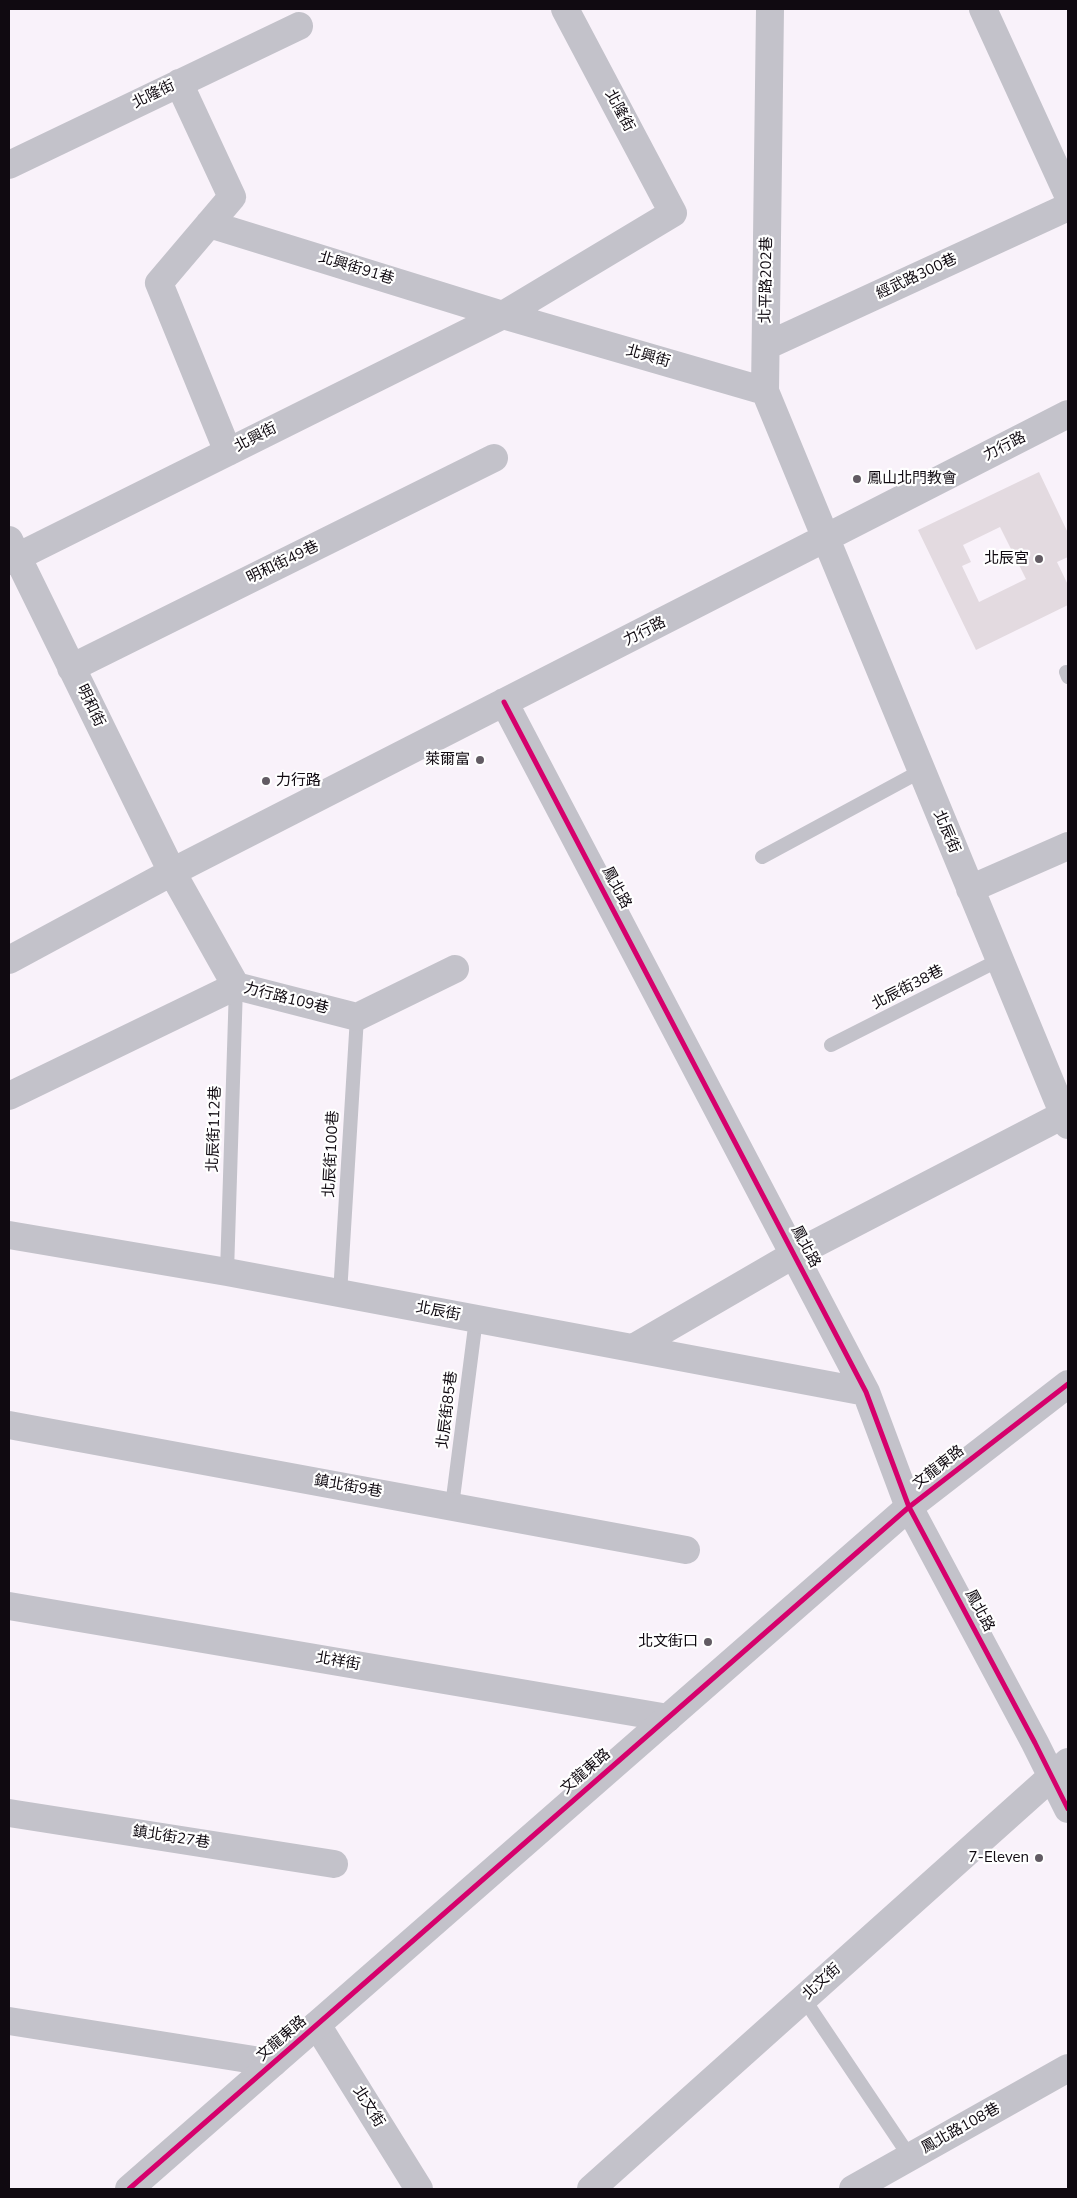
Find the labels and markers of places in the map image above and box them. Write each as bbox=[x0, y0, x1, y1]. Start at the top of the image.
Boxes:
place label: 鳳山北門教會 bbox=[867, 470, 957, 488]
marker: 鳳山北門教會 bbox=[851, 473, 863, 485]
place label: 北辰宮 bbox=[984, 550, 1029, 568]
marker: 北辰宮 bbox=[1033, 553, 1045, 565]
place label: 萊爾富 bbox=[425, 751, 470, 769]
marker: 萊爾富 bbox=[474, 754, 486, 766]
place label: 力行路 bbox=[276, 772, 321, 790]
marker: 力行路 bbox=[260, 775, 272, 787]
place label: 北文街口 bbox=[638, 1633, 698, 1651]
marker: 北文街口 bbox=[702, 1636, 714, 1648]
place label: 7-Eleven bbox=[969, 1849, 1029, 1867]
marker: 7-Eleven bbox=[1033, 1852, 1045, 1864]

